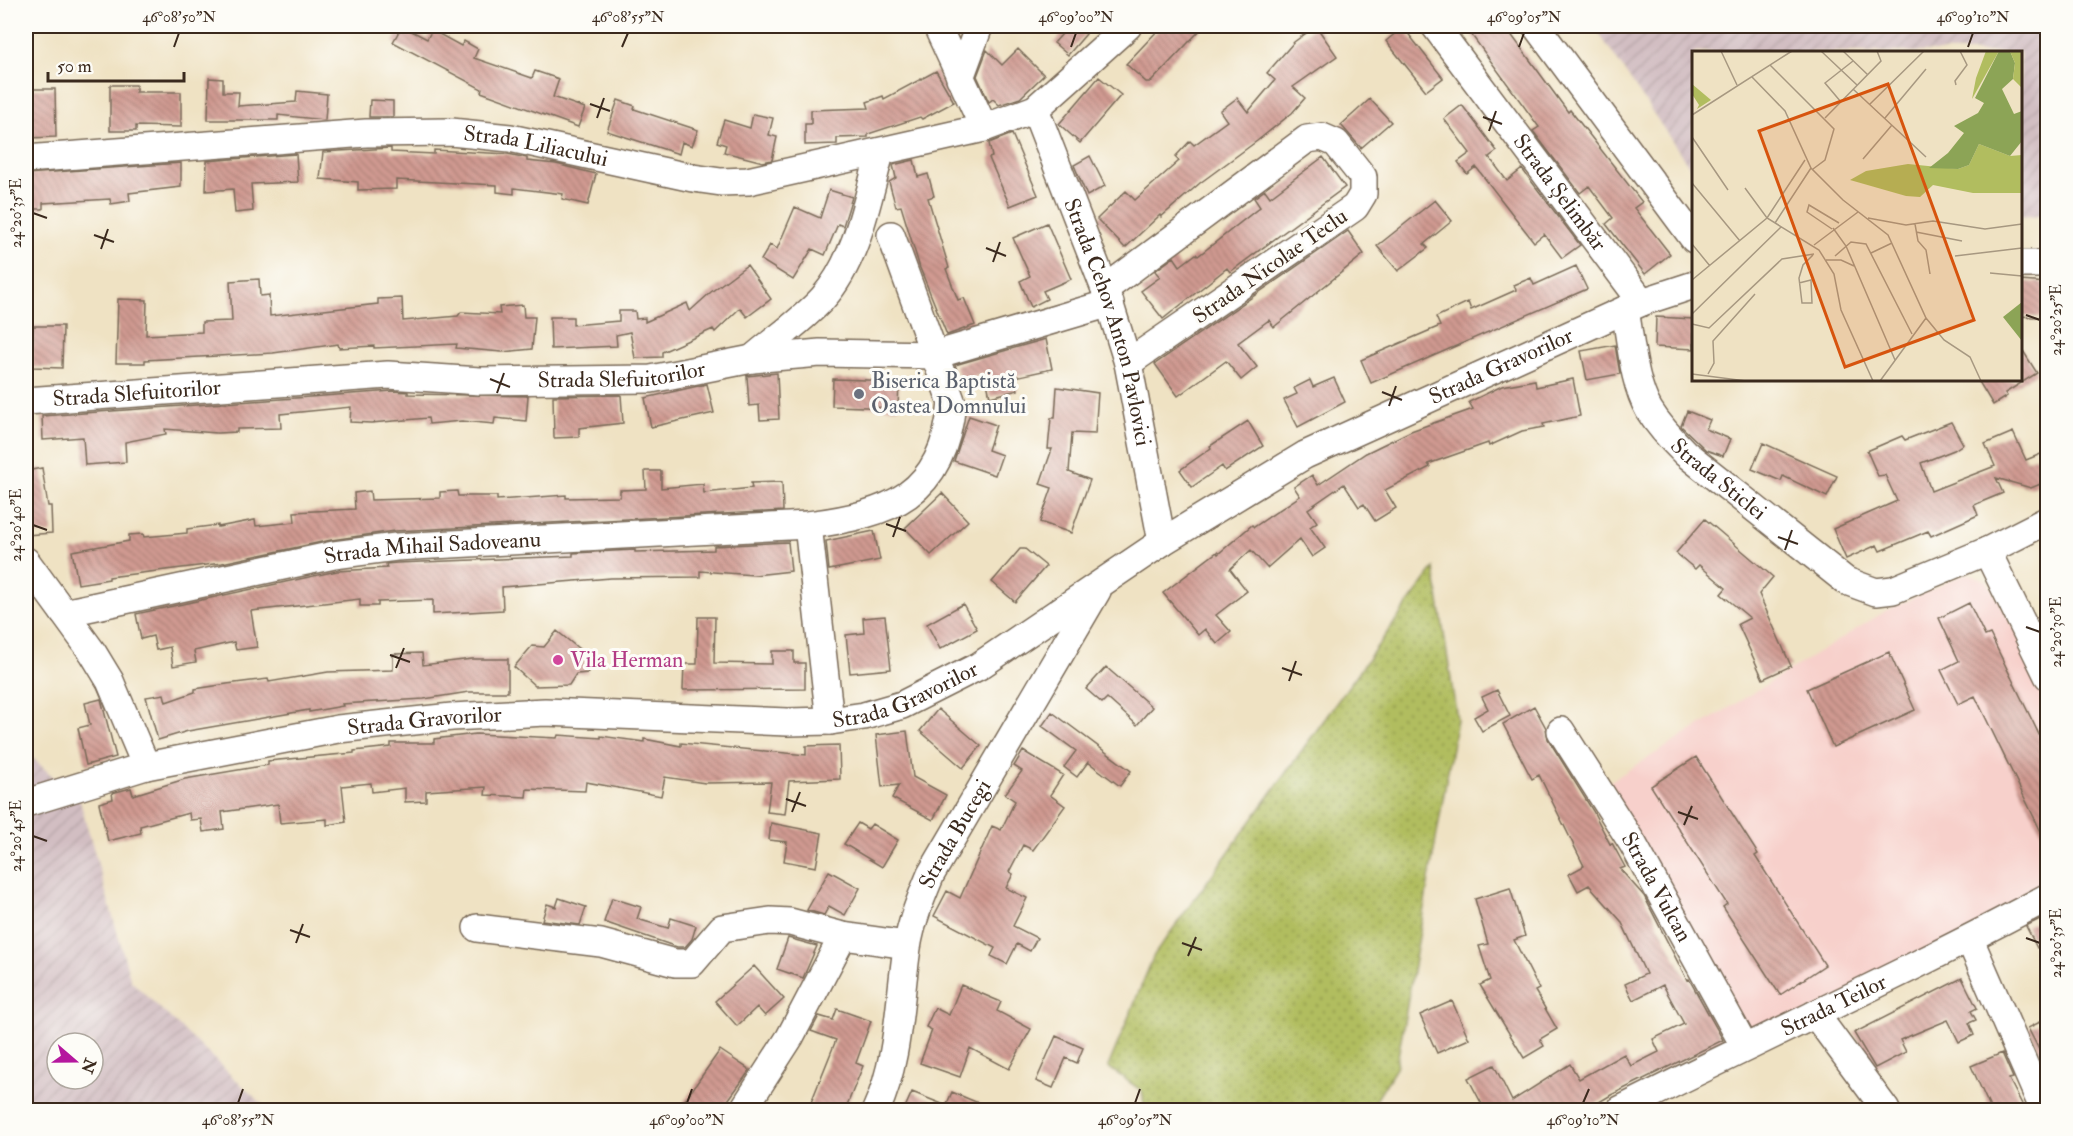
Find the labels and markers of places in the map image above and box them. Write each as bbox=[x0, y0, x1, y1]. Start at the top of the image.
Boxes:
place label: Biserica Baptistă Oastea Domnului bbox=[871, 367, 1027, 420]
marker: Biserica Baptistă Oastea Domnului bbox=[852, 387, 866, 401]
place label: Vila Herman bbox=[570, 646, 683, 674]
marker: Vila Herman bbox=[551, 653, 565, 667]

